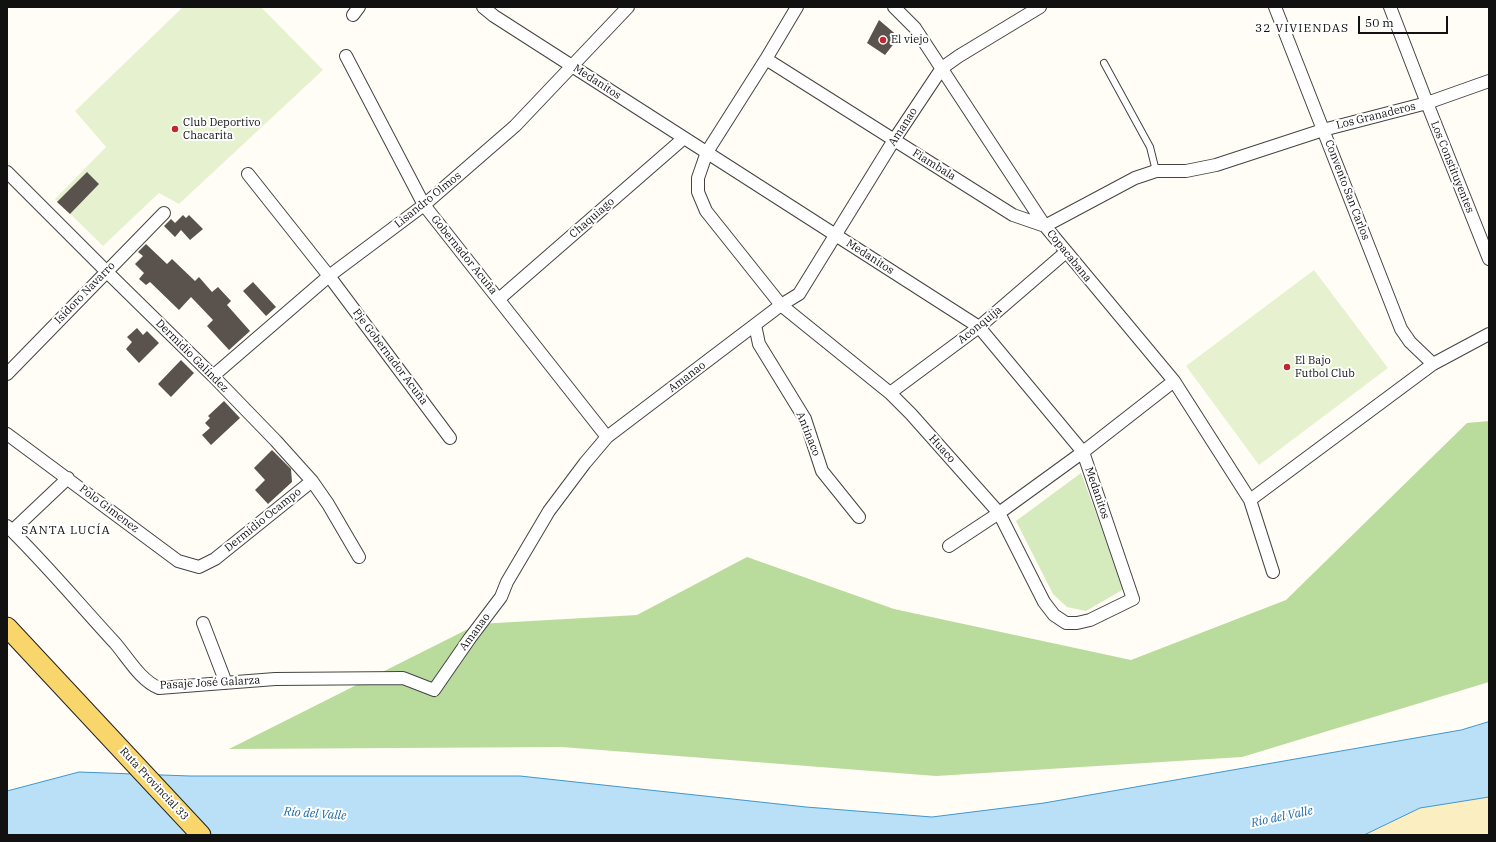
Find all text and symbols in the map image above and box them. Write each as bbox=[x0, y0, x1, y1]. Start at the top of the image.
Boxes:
scale bar bbox=[1360, 8, 1450, 34]
text: 50 m bbox=[1365, 15, 1394, 30]
district label: 32 VIVIENDAS bbox=[1255, 22, 1349, 36]
place label: El viejo bbox=[891, 33, 929, 47]
marker: El viejo bbox=[878, 35, 888, 45]
street label: Medanitos bbox=[571, 62, 623, 102]
street label: Los Granaderos bbox=[1335, 100, 1417, 132]
street label: Amanao bbox=[886, 105, 920, 149]
place label: Club Deportivo Chacarita bbox=[183, 116, 260, 142]
street label: Los Constituyentes bbox=[1428, 119, 1476, 215]
marker: Club Deportivo Chacarita bbox=[170, 124, 180, 134]
street label: Convento San Carlos bbox=[1322, 138, 1372, 242]
street label: Fiambala bbox=[910, 147, 958, 183]
street label: Lisandro Olmos bbox=[392, 169, 464, 231]
street label: Chaquiago bbox=[567, 195, 617, 241]
street label: Gobernador Acuña bbox=[428, 213, 500, 297]
street label: Copacabana bbox=[1044, 227, 1094, 285]
street label: Medanitos bbox=[844, 237, 896, 277]
street label: Isidoro Navarro bbox=[52, 259, 118, 327]
street label: Aconquija bbox=[955, 303, 1005, 347]
street label: Pje Gobernador Acuña bbox=[350, 306, 430, 408]
street label: Dermidio Galíndez bbox=[153, 317, 231, 395]
place label: El Bajo Futbol Club bbox=[1295, 354, 1355, 380]
street label: Amanao bbox=[666, 359, 708, 395]
marker: El Bajo Futbol Club bbox=[1282, 362, 1292, 372]
street label: Antinaco bbox=[793, 410, 823, 458]
street label: Huaco bbox=[926, 432, 958, 466]
street label: Medanitos bbox=[1082, 465, 1112, 521]
street label: Polo Gimenez bbox=[77, 482, 141, 536]
street label: Dermidio Ocampo bbox=[222, 485, 304, 555]
district label: SANTA LUCÍA bbox=[21, 524, 111, 538]
street label: Amanao bbox=[457, 611, 493, 653]
street label: Pasaje José Galarza bbox=[159, 674, 261, 692]
street label: Ruta Provincial 33 bbox=[117, 745, 191, 823]
water label: Río del Valle bbox=[1250, 803, 1314, 831]
water label: Río del Valle bbox=[283, 805, 347, 823]

